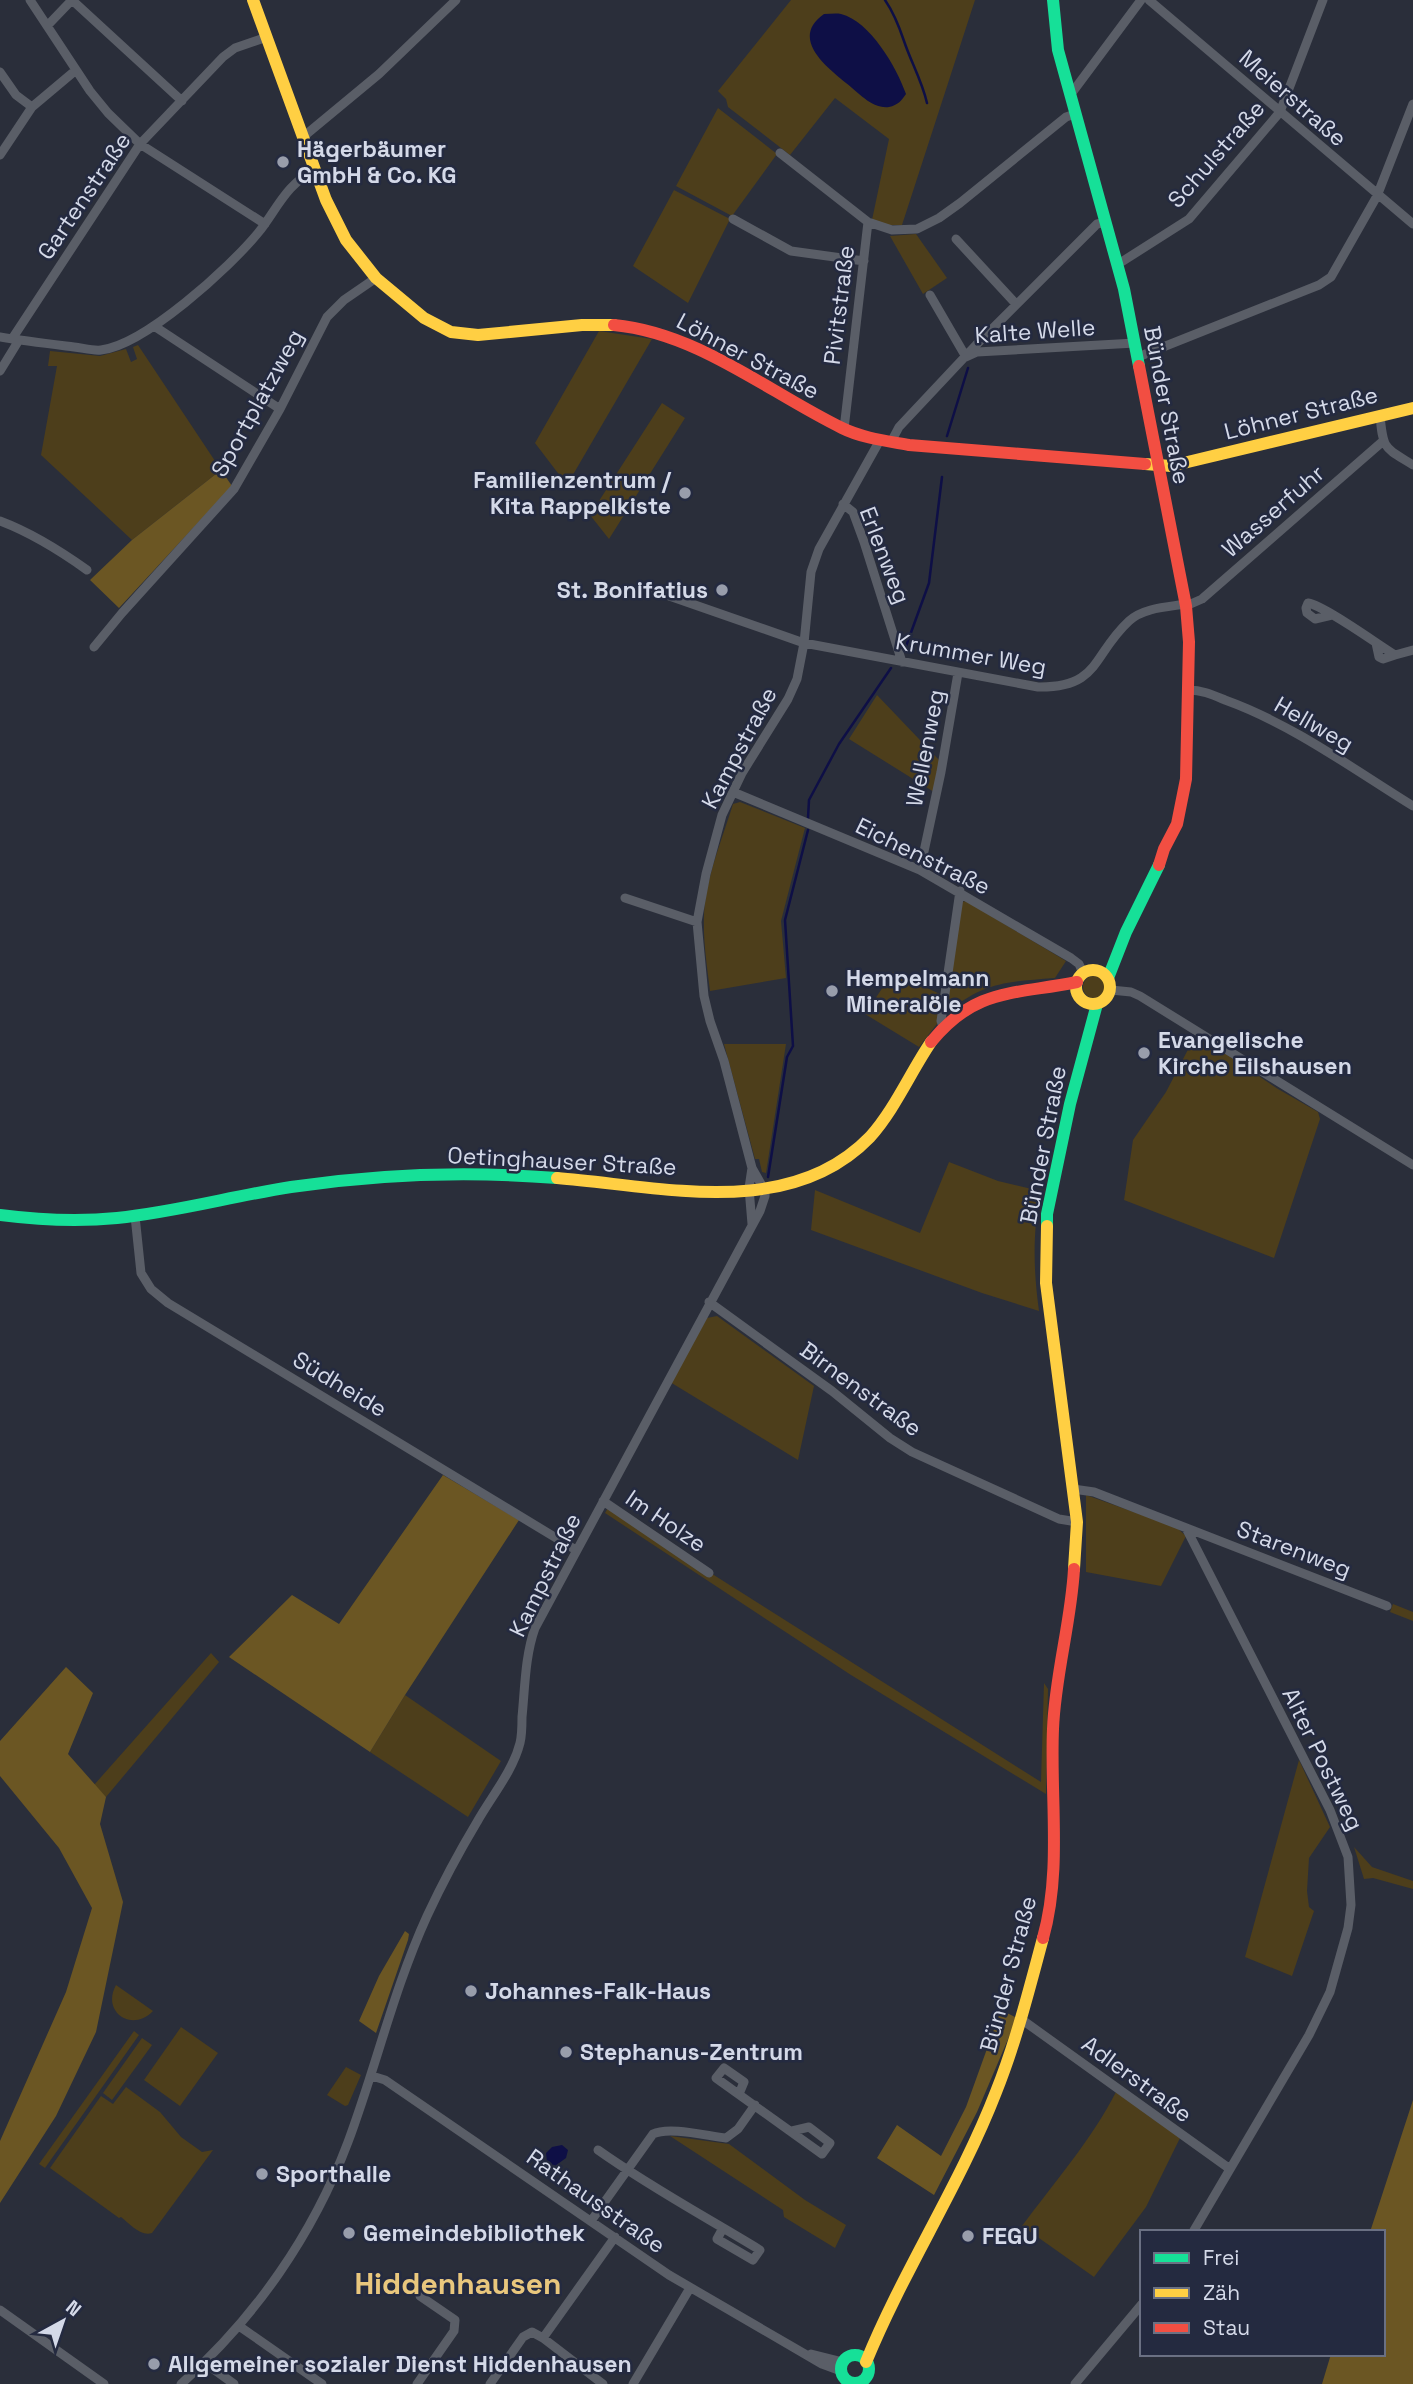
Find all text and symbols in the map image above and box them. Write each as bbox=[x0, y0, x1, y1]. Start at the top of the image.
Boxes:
street label: Meierstraße bbox=[1233, 43, 1353, 153]
street label: Schulstraße bbox=[1161, 94, 1271, 214]
street label: Gartenstraße bbox=[30, 127, 138, 265]
place label: Hägerbäumer GmbH & Co. KG bbox=[297, 134, 457, 190]
marker: Hägerbäumer GmbH & Co. KG bbox=[275, 154, 291, 170]
street label: Pivitstraße bbox=[817, 244, 861, 366]
street label: Löhner Straße bbox=[672, 306, 824, 406]
street label: Kalte Welle bbox=[974, 312, 1096, 350]
street label: Bünder Straße bbox=[1137, 323, 1197, 487]
street label: Sportplatzweg bbox=[204, 324, 310, 482]
street label: Löhner Straße bbox=[1221, 379, 1381, 447]
street label: Wasserfuhr bbox=[1215, 458, 1331, 564]
place label: Familienzentrum / Kita Rappelkiste bbox=[473, 465, 672, 521]
marker: Familienzentrum / Kita Rappelkiste bbox=[677, 485, 693, 501]
street label: Erlenweg bbox=[853, 502, 917, 608]
place label: St. Bonifatius bbox=[557, 575, 708, 605]
marker: St. Bonifatius bbox=[714, 582, 730, 598]
street label: Krummer Weg bbox=[893, 626, 1049, 682]
street label: Kampstraße bbox=[694, 682, 784, 814]
street label: Wellenweg bbox=[899, 687, 951, 809]
street label: Hellweg bbox=[1269, 689, 1359, 759]
street label: Eichenstraße bbox=[851, 810, 995, 902]
place label: Hempelmann Mineralöle bbox=[846, 963, 989, 1019]
marker: Hempelmann Mineralöle bbox=[824, 983, 840, 999]
place label: Evangelische Kirche Eilshausen bbox=[1158, 1025, 1352, 1081]
marker: Evangelische Kirche Eilshausen bbox=[1136, 1045, 1152, 1061]
street label: Bünder Straße bbox=[1013, 1063, 1073, 1227]
street label: Oetinghauser Straße bbox=[447, 1140, 677, 1182]
street label: Birnenstraße bbox=[794, 1335, 928, 1443]
street label: Südheide bbox=[287, 1344, 393, 1424]
street label: Im Holze bbox=[620, 1483, 712, 1559]
street label: Kampstraße bbox=[502, 1508, 588, 1642]
street label: Starenweg bbox=[1232, 1513, 1356, 1585]
street label: Alter Postweg bbox=[1276, 1683, 1370, 1835]
street label: Bünder Straße bbox=[973, 1893, 1043, 2055]
place label: Johannes-Falk-Haus bbox=[485, 1976, 711, 2006]
marker: Johannes-Falk-Haus bbox=[463, 1983, 479, 1999]
street label: Adlerstraße bbox=[1076, 2029, 1198, 2129]
place label: Stephanus-Zentrum bbox=[580, 2037, 803, 2067]
marker: Stephanus-Zentrum bbox=[558, 2044, 574, 2060]
street label: Rathausstraße bbox=[521, 2142, 671, 2260]
place label: Sporthalle bbox=[276, 2159, 391, 2189]
marker: Sporthalle bbox=[254, 2166, 270, 2182]
place label: Gemeindebibliothek bbox=[363, 2218, 585, 2248]
place label: FEGU bbox=[982, 2221, 1038, 2251]
marker: Gemeindebibliothek bbox=[341, 2225, 357, 2241]
marker: FEGU bbox=[960, 2228, 976, 2244]
legend bbox=[1140, 2230, 1385, 2356]
text: Frei bbox=[1203, 2244, 1239, 2271]
district label: Hiddenhausen bbox=[354, 2264, 562, 2303]
text: Zäh bbox=[1203, 2279, 1240, 2306]
north arrow bbox=[28, 2286, 98, 2356]
text: N bbox=[61, 2295, 87, 2322]
text: Stau bbox=[1203, 2314, 1250, 2341]
place label: Allgemeiner sozialer Dienst Hiddenhausen bbox=[168, 2349, 632, 2379]
marker: Allgemeiner sozialer Dienst Hiddenhausen bbox=[146, 2356, 162, 2372]

